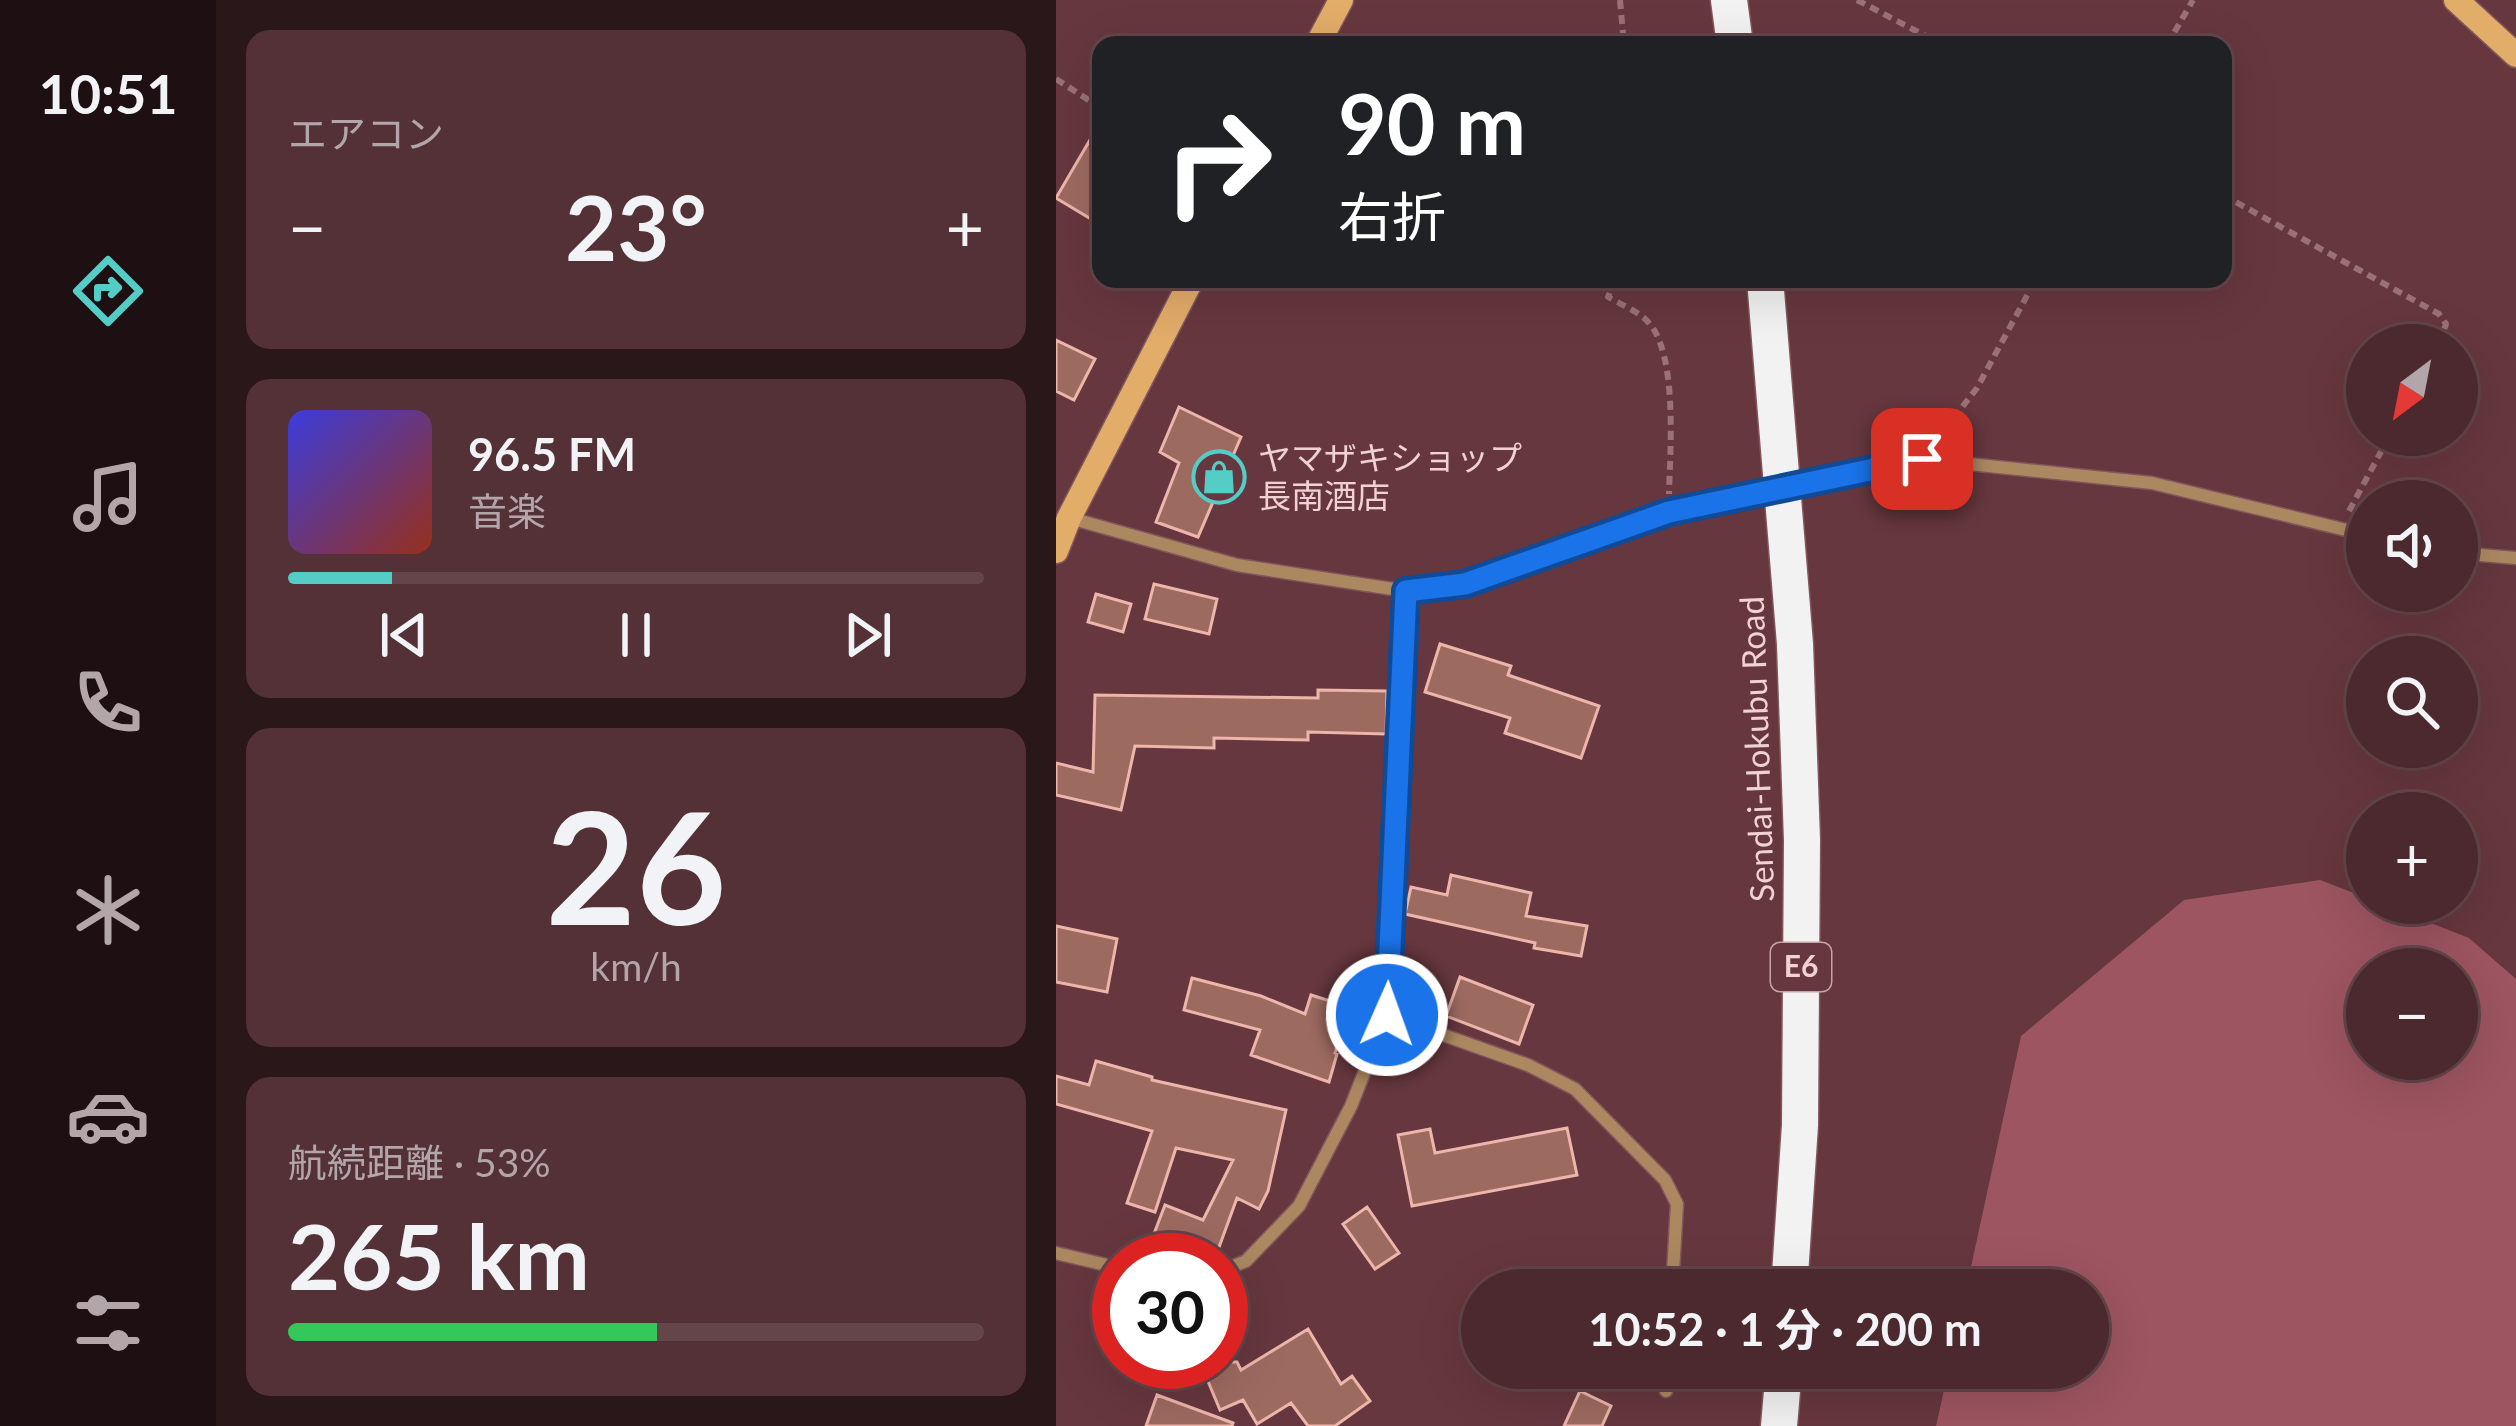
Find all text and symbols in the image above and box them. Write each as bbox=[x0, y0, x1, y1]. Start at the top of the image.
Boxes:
text: 10:51 bbox=[38, 61, 178, 126]
text: 90 m bbox=[1338, 72, 1526, 173]
icon: right bbox=[1140, 84, 1296, 240]
text: エアコン bbox=[288, 110, 444, 156]
text: 23° bbox=[565, 172, 707, 280]
text: 右折 bbox=[1338, 184, 1446, 249]
text: − bbox=[288, 187, 326, 266]
text: + bbox=[946, 187, 984, 266]
icon: directions bbox=[66, 249, 150, 333]
north arrow bbox=[2346, 324, 2478, 456]
map controls bbox=[2346, 324, 2478, 1080]
pin bbox=[1871, 408, 1973, 510]
icon: arrive bbox=[1889, 426, 1955, 492]
text: 96.5 FM bbox=[468, 427, 636, 481]
place label: ヤマザキショップ 長南酒店 bbox=[1258, 437, 1522, 515]
shop icon: ヤマザキショップ 長南酒店 bbox=[1191, 449, 1247, 505]
icon: music bbox=[66, 455, 150, 539]
button: sound bbox=[2346, 480, 2478, 612]
text: 音楽 bbox=[468, 488, 546, 534]
street label: Sendai-Hokubu Road bbox=[1731, 596, 1781, 903]
icon: previous bbox=[371, 602, 437, 668]
icon: pause bbox=[603, 602, 669, 668]
icon: next bbox=[835, 602, 901, 668]
button: search bbox=[2346, 636, 2478, 768]
icon: phone bbox=[66, 661, 150, 745]
text: 26 bbox=[546, 771, 726, 958]
button: + bbox=[2346, 792, 2478, 924]
icon: climate bbox=[66, 868, 150, 952]
text: km/h bbox=[590, 943, 682, 989]
road number: E6 bbox=[1771, 943, 1831, 991]
button: − bbox=[2346, 948, 2478, 1080]
position arrow bbox=[1324, 952, 1450, 1078]
icon: car bbox=[66, 1074, 150, 1158]
text: 航続距離 · 53% bbox=[288, 1139, 551, 1185]
text: 265 km bbox=[288, 1201, 590, 1309]
speed limit sign: 30 bbox=[1092, 1233, 1248, 1389]
icon: filters bbox=[66, 1281, 150, 1365]
text: 10:52 · 1 分 · 200 m bbox=[1588, 1302, 1982, 1356]

